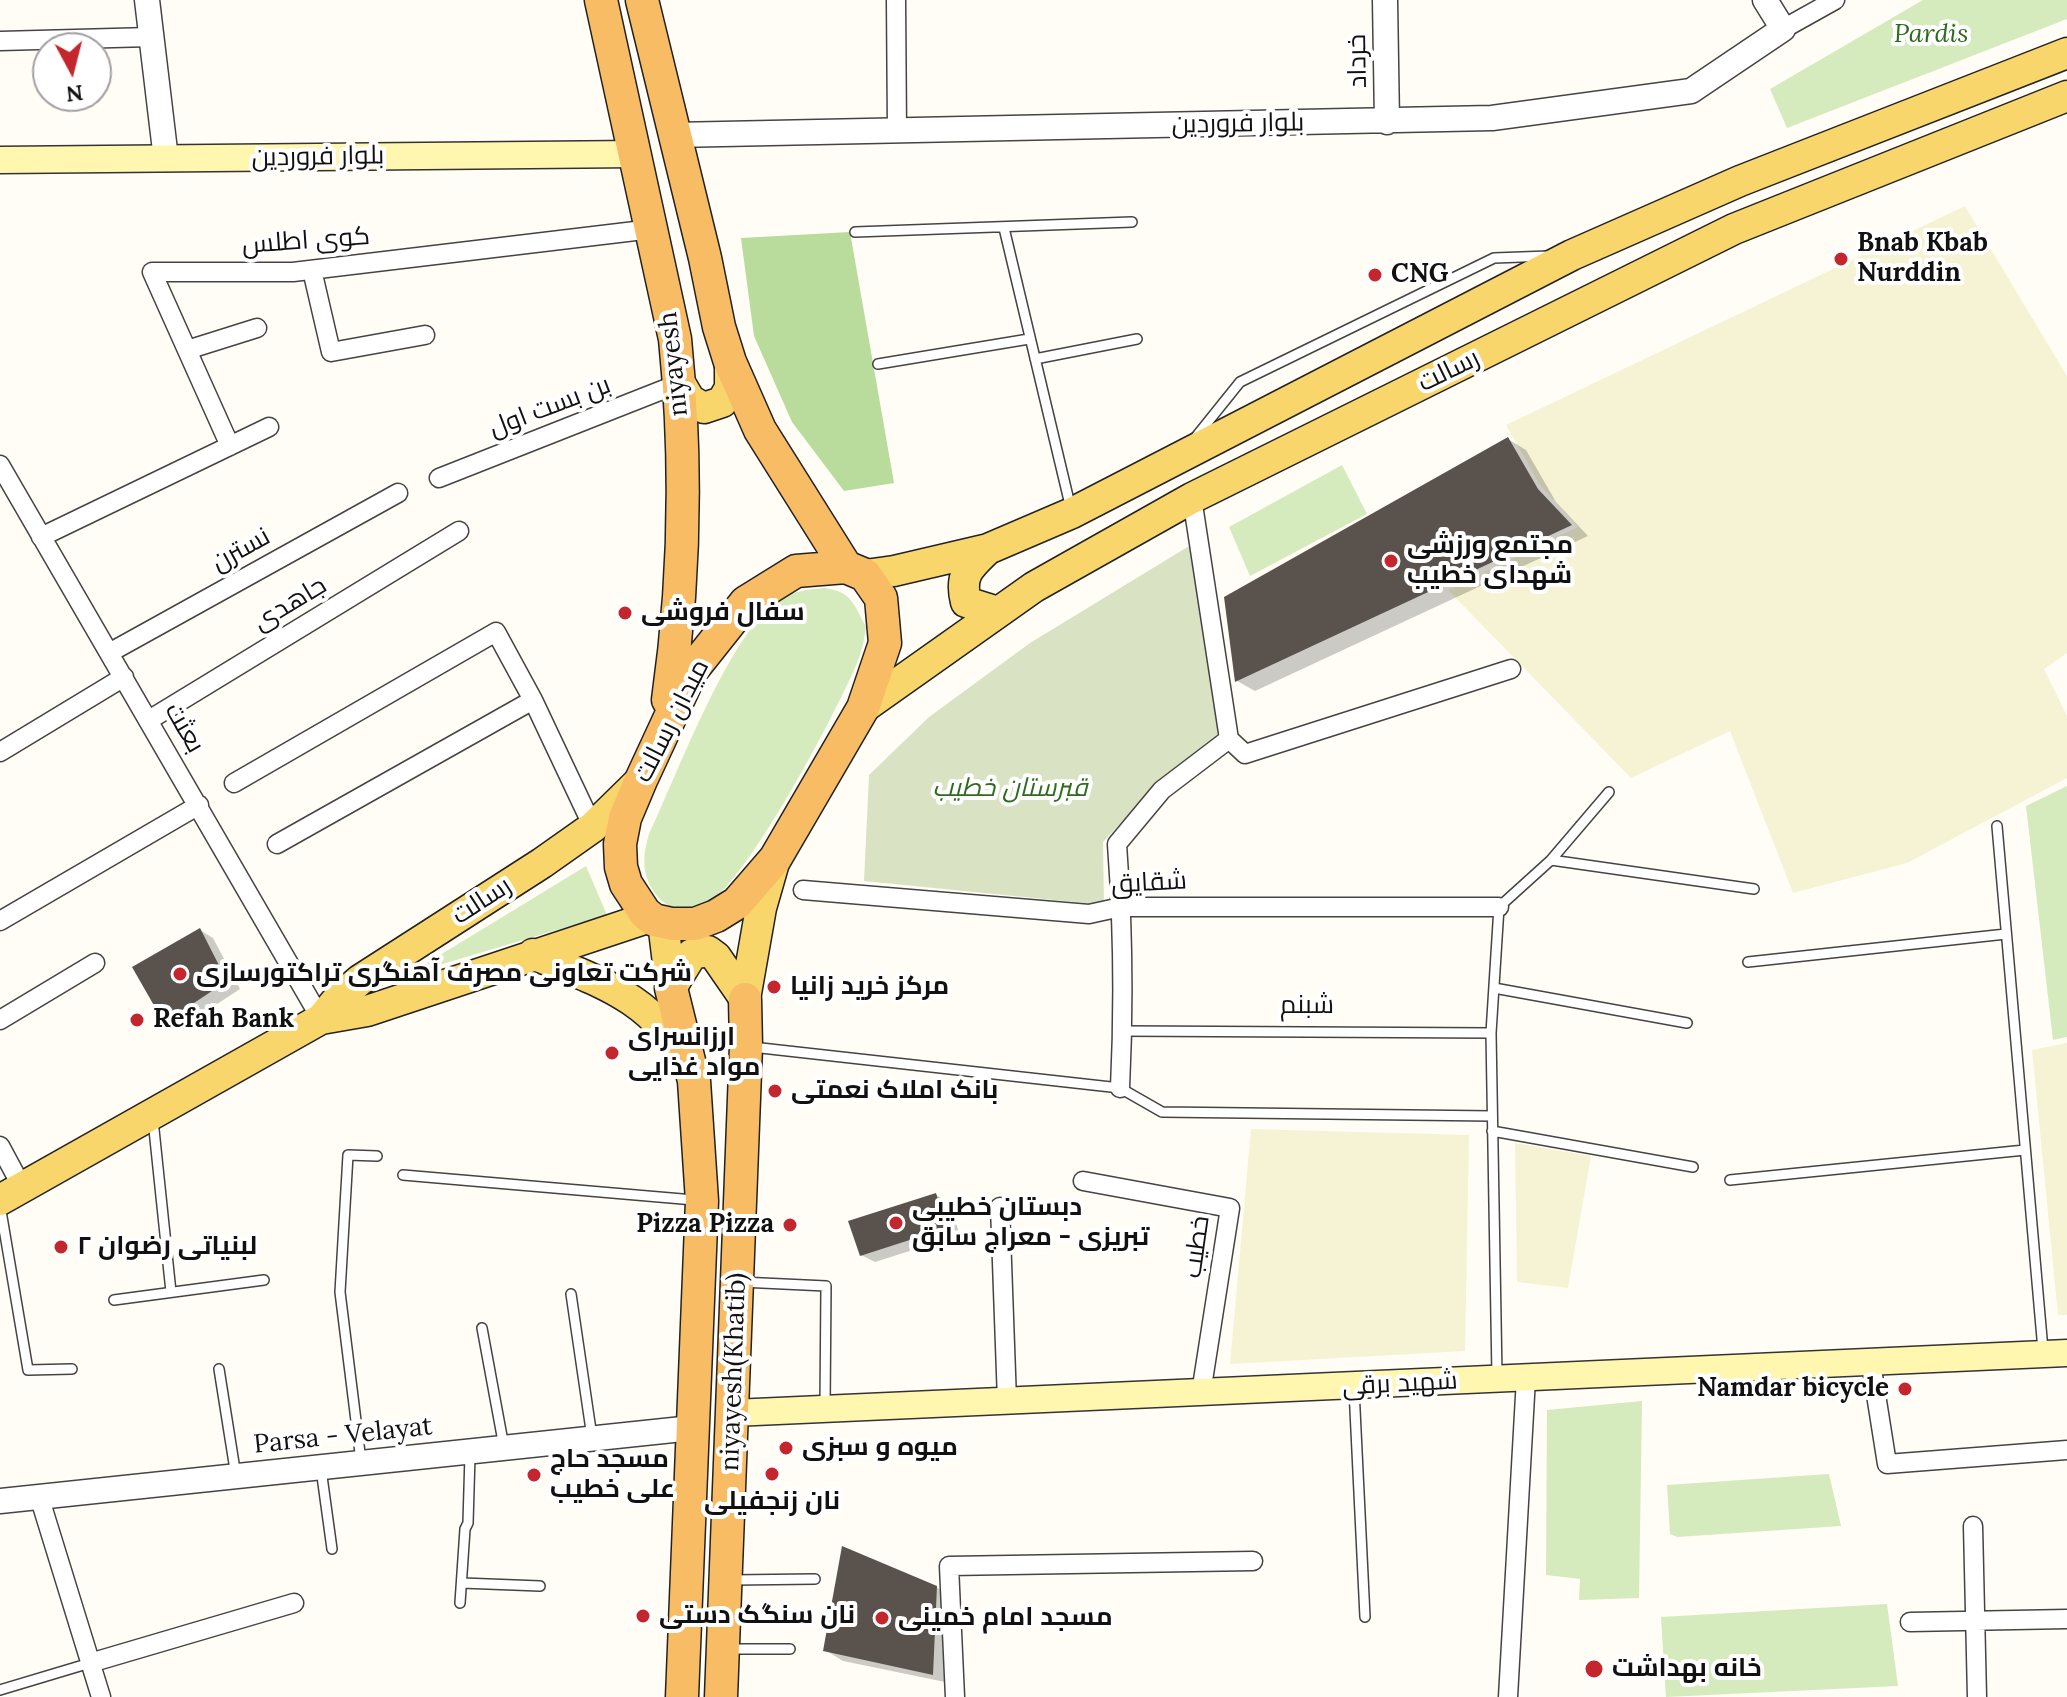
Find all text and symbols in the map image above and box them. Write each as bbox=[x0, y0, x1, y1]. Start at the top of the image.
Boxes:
park label: Pardis bbox=[1894, 19, 1968, 51]
north arrow bbox=[32, 32, 112, 112]
street label: خرداد bbox=[1342, 34, 1374, 88]
text: N bbox=[65, 79, 85, 109]
street label: بلوار فروردین bbox=[1171, 107, 1305, 141]
street label: بلوار فروردین bbox=[251, 140, 385, 174]
street label: کوی اطلس bbox=[241, 221, 371, 261]
place label: Bnab Kbab Nurddin bbox=[1857, 228, 1988, 290]
marker: Bnab Kbab Nurddin bbox=[1832, 250, 1850, 268]
place label: CNG bbox=[1391, 259, 1448, 291]
marker: CNG bbox=[1366, 266, 1384, 284]
street label: niyayesh bbox=[653, 310, 695, 418]
street label: رسالت bbox=[1413, 343, 1485, 399]
street label: بن بست اول bbox=[485, 370, 615, 444]
street label: نسترن bbox=[206, 521, 276, 579]
place label: مجتمع ورزشی شهدای خطیب bbox=[1407, 530, 1573, 592]
marker: مجتمع ورزشی شهدای خطیب bbox=[1382, 552, 1400, 570]
street label: جاهدی bbox=[248, 570, 332, 638]
place label: سفال فروشی bbox=[641, 597, 805, 629]
marker: سفال فروشی bbox=[616, 604, 634, 622]
street label: میدان رسالت bbox=[628, 654, 716, 788]
street label: بعثت bbox=[157, 698, 211, 758]
park label: قبرستان خطیب bbox=[933, 773, 1087, 805]
street label: شقایق bbox=[1110, 865, 1188, 901]
street label: رسالت bbox=[446, 870, 518, 932]
place label: شرکت تعاونی مصرف آهنگری تراکتورسازی bbox=[196, 958, 692, 990]
marker: شرکت تعاونی مصرف آهنگری تراکتورسازی bbox=[171, 965, 189, 983]
place label: مرکز خرید زانیا bbox=[790, 971, 949, 1003]
marker: مرکز خرید زانیا bbox=[765, 978, 783, 996]
street label: شبنم bbox=[1280, 990, 1334, 1022]
place label: Refah Bank bbox=[153, 1004, 294, 1036]
marker: Refah Bank bbox=[128, 1011, 146, 1029]
place label: ارزانسرای مواد غذایی bbox=[628, 1022, 760, 1084]
marker: ارزانسرای مواد غذایی bbox=[603, 1044, 621, 1062]
place label: بانک املاک نعمتی bbox=[791, 1075, 998, 1107]
marker: بانک املاک نعمتی bbox=[766, 1082, 784, 1100]
place label: دبستان خطیبی تبریزی - معراج سابق bbox=[912, 1192, 1149, 1254]
place label: Pizza Pizza bbox=[636, 1209, 774, 1241]
marker: دبستان خطیبی تبریزی - معراج سابق bbox=[887, 1214, 905, 1232]
street label: خطیب bbox=[1177, 1214, 1217, 1280]
marker: Pizza Pizza bbox=[781, 1216, 799, 1234]
place label: لبنیاتی رضوان ۲ bbox=[77, 1231, 257, 1263]
marker: لبنیاتی رضوان ۲ bbox=[52, 1238, 70, 1256]
street label: niyayesh(Khatib) bbox=[715, 1272, 753, 1472]
street label: شهید برقی bbox=[1342, 1365, 1458, 1403]
place label: Namdar bicycle bbox=[1697, 1373, 1889, 1405]
marker: Namdar bicycle bbox=[1896, 1380, 1914, 1398]
street label: Parsa - Velayat bbox=[252, 1411, 434, 1461]
place label: میوه و سبزی bbox=[802, 1432, 958, 1464]
marker: میوه و سبزی bbox=[777, 1439, 795, 1457]
place label: مسجد حاج علی خطیب bbox=[550, 1444, 675, 1506]
marker: نان زنجفیلی bbox=[763, 1465, 781, 1483]
marker: مسجد حاج علی خطیب bbox=[525, 1466, 543, 1484]
place label: نان زنجفیلی bbox=[704, 1486, 840, 1518]
place label: نان سنگک دستی bbox=[659, 1600, 855, 1632]
place label: مسجد امام خمینی bbox=[898, 1602, 1113, 1634]
marker: نان سنگک دستی bbox=[634, 1607, 652, 1625]
marker: مسجد امام خمینی bbox=[873, 1609, 891, 1627]
place label: خانه بهداشت bbox=[1612, 1653, 1762, 1685]
marker: خانه بهداشت bbox=[1583, 1658, 1605, 1680]

